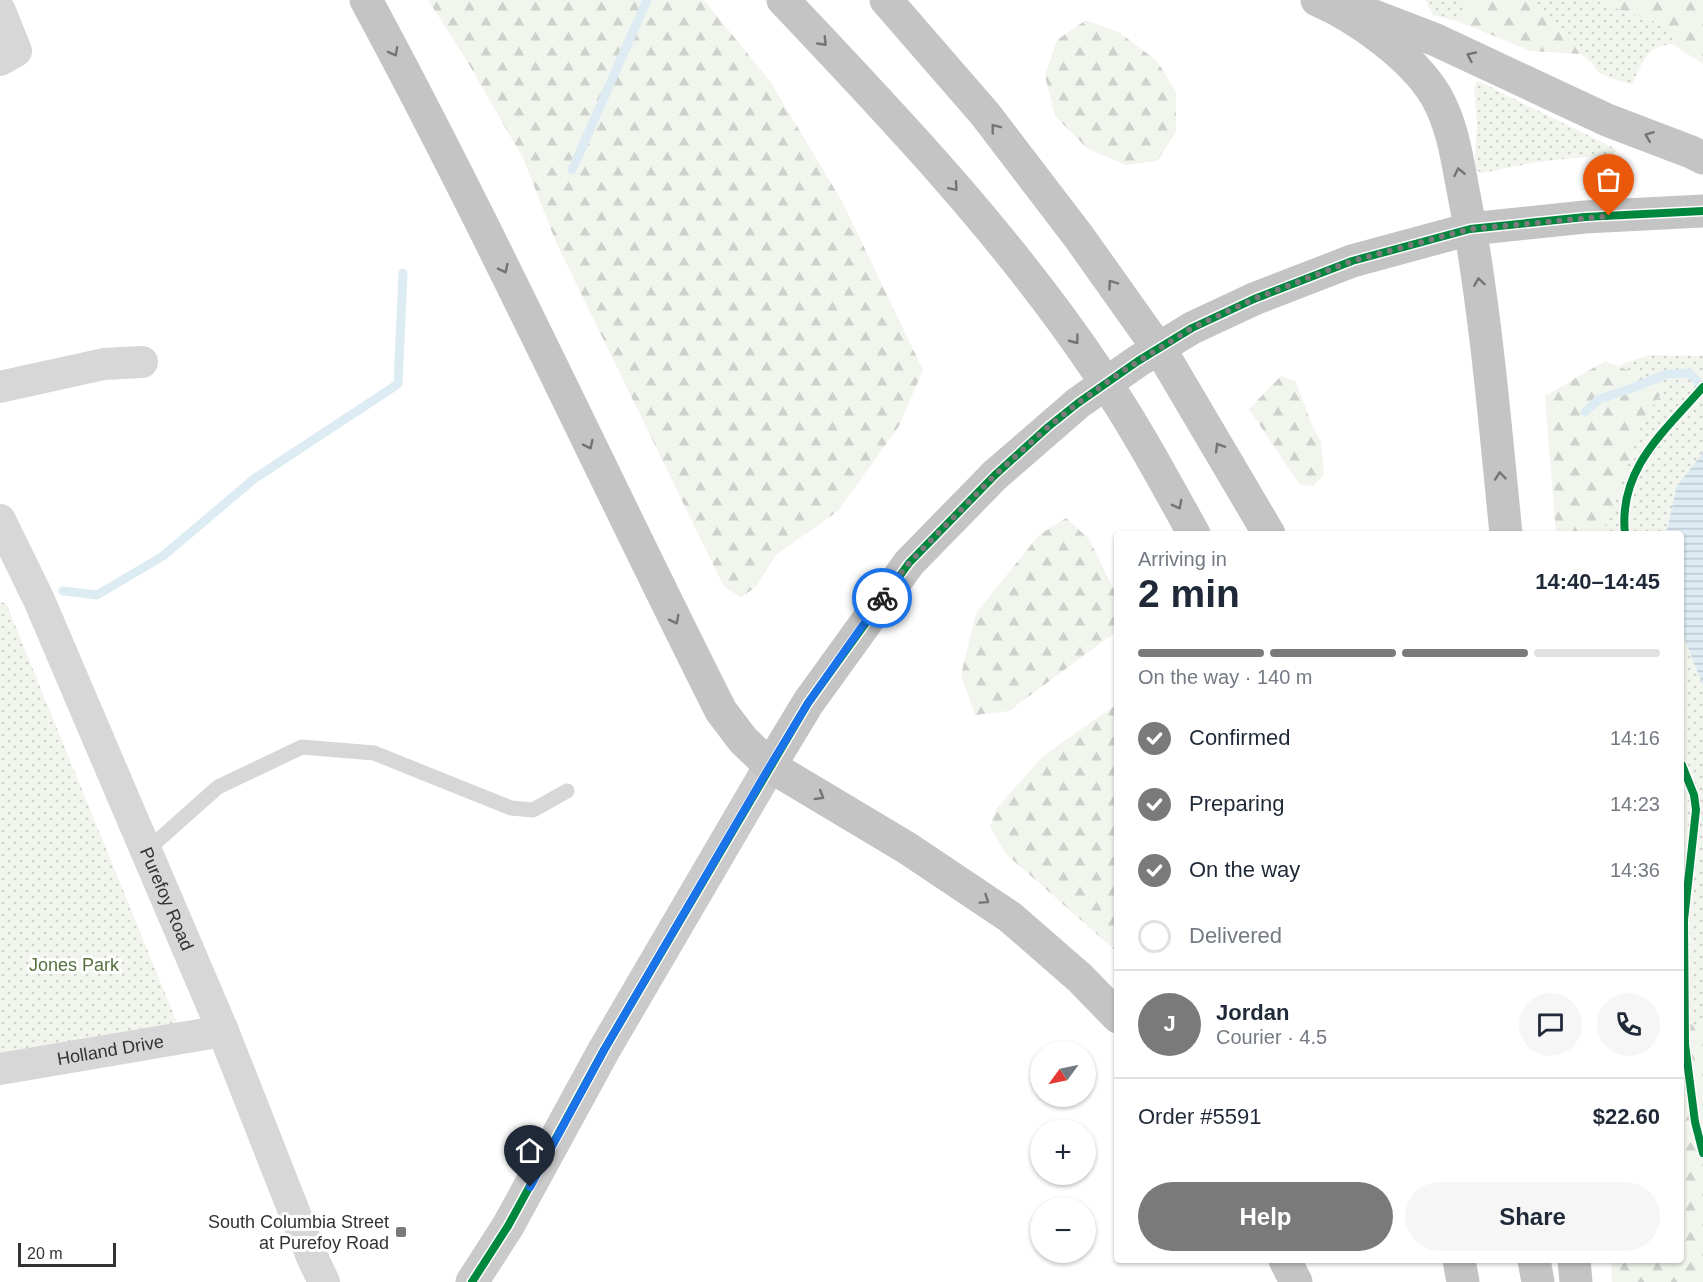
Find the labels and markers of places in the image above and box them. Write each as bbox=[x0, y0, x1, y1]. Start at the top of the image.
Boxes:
pin bbox=[1583, 154, 1634, 216]
pin bbox=[504, 1125, 555, 1187]
place label: South Columbia Street at Purefoy Road bbox=[208, 1212, 389, 1253]
marker: South Columbia Street at Purefoy Road bbox=[394, 1225, 408, 1239]

